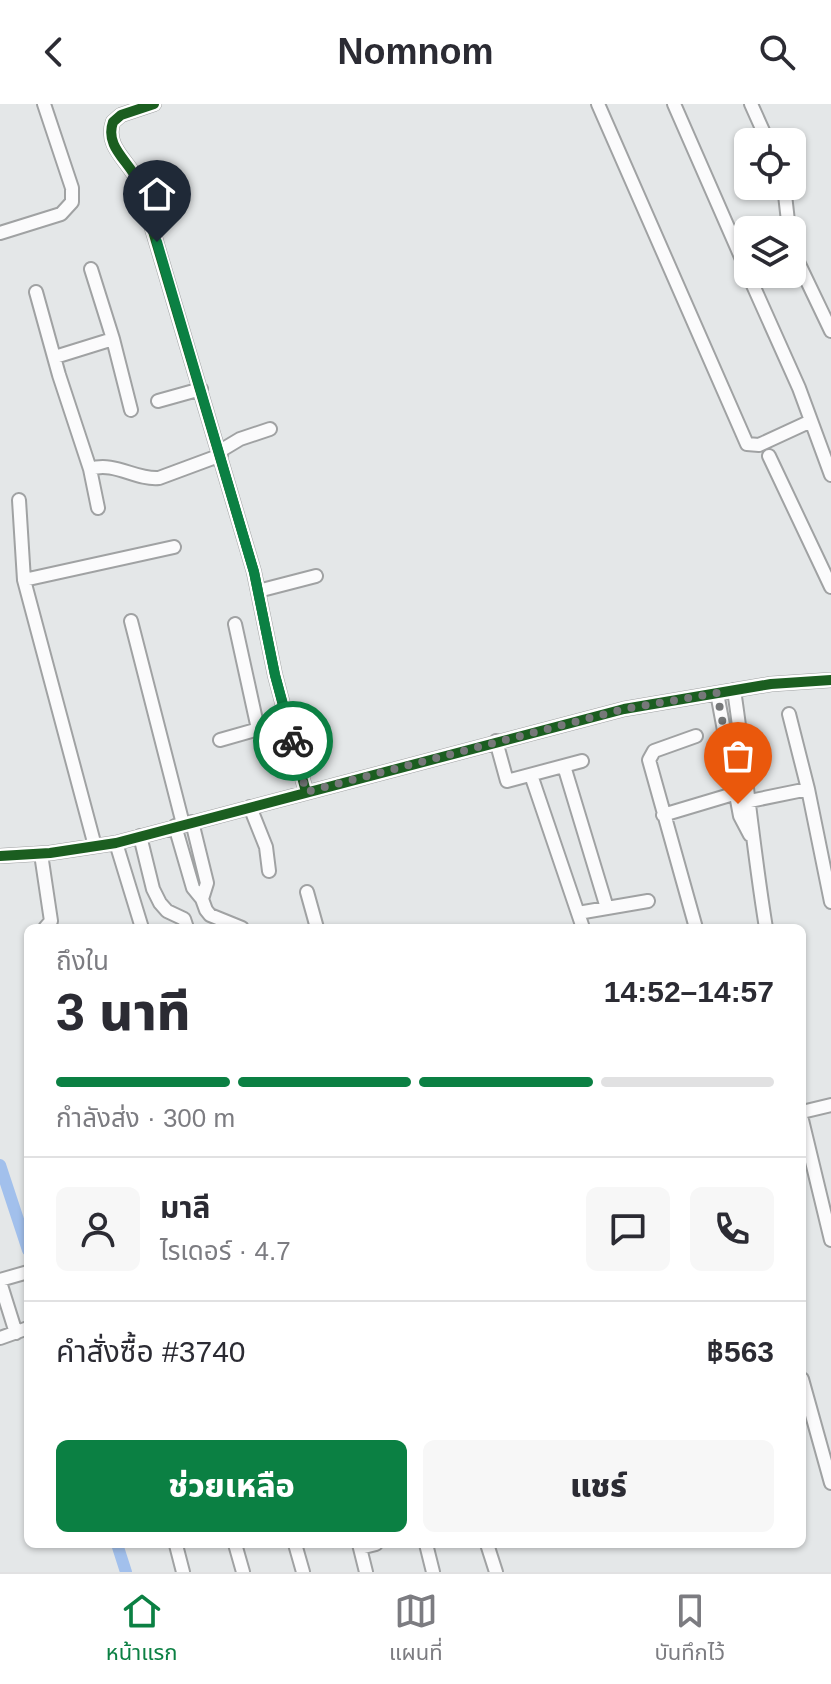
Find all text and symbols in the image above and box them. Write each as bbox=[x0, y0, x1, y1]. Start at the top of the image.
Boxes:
icon: back bbox=[32, 30, 76, 74]
icon: search bbox=[755, 30, 799, 74]
text: Nomnom bbox=[338, 31, 494, 72]
map controls bbox=[734, 128, 806, 288]
button: locate bbox=[734, 128, 806, 200]
pin bbox=[123, 160, 191, 242]
icon: home bbox=[135, 172, 179, 216]
button: layers bbox=[734, 216, 806, 288]
courier bbox=[253, 701, 333, 781]
icon: bike bbox=[271, 719, 315, 763]
pin bbox=[704, 722, 772, 804]
icon: bag bbox=[716, 734, 760, 778]
text: ถึงใน bbox=[56, 946, 109, 976]
text: 14:52–14:57 bbox=[604, 975, 774, 1008]
text: 3 นาที bbox=[56, 983, 191, 1041]
text: กำลังส่ง · 300 m bbox=[56, 1103, 235, 1133]
button: person bbox=[56, 1187, 140, 1271]
button: chat bbox=[586, 1187, 670, 1271]
button: phone bbox=[690, 1187, 774, 1271]
text: มาลี bbox=[160, 1191, 210, 1224]
text: ไรเดอร์ · 4.7 bbox=[160, 1236, 291, 1266]
text: คำสั่งซื้อ #3740 bbox=[56, 1335, 246, 1368]
text: ฿563 bbox=[707, 1335, 774, 1368]
button: ช่วยเหลือ bbox=[56, 1440, 407, 1532]
button: แชร์ bbox=[423, 1440, 774, 1532]
tab: หน้าแรก bbox=[106, 1589, 177, 1670]
tab: แผนที่ bbox=[389, 1589, 443, 1670]
tab: บันทึกไว้ bbox=[654, 1589, 725, 1670]

